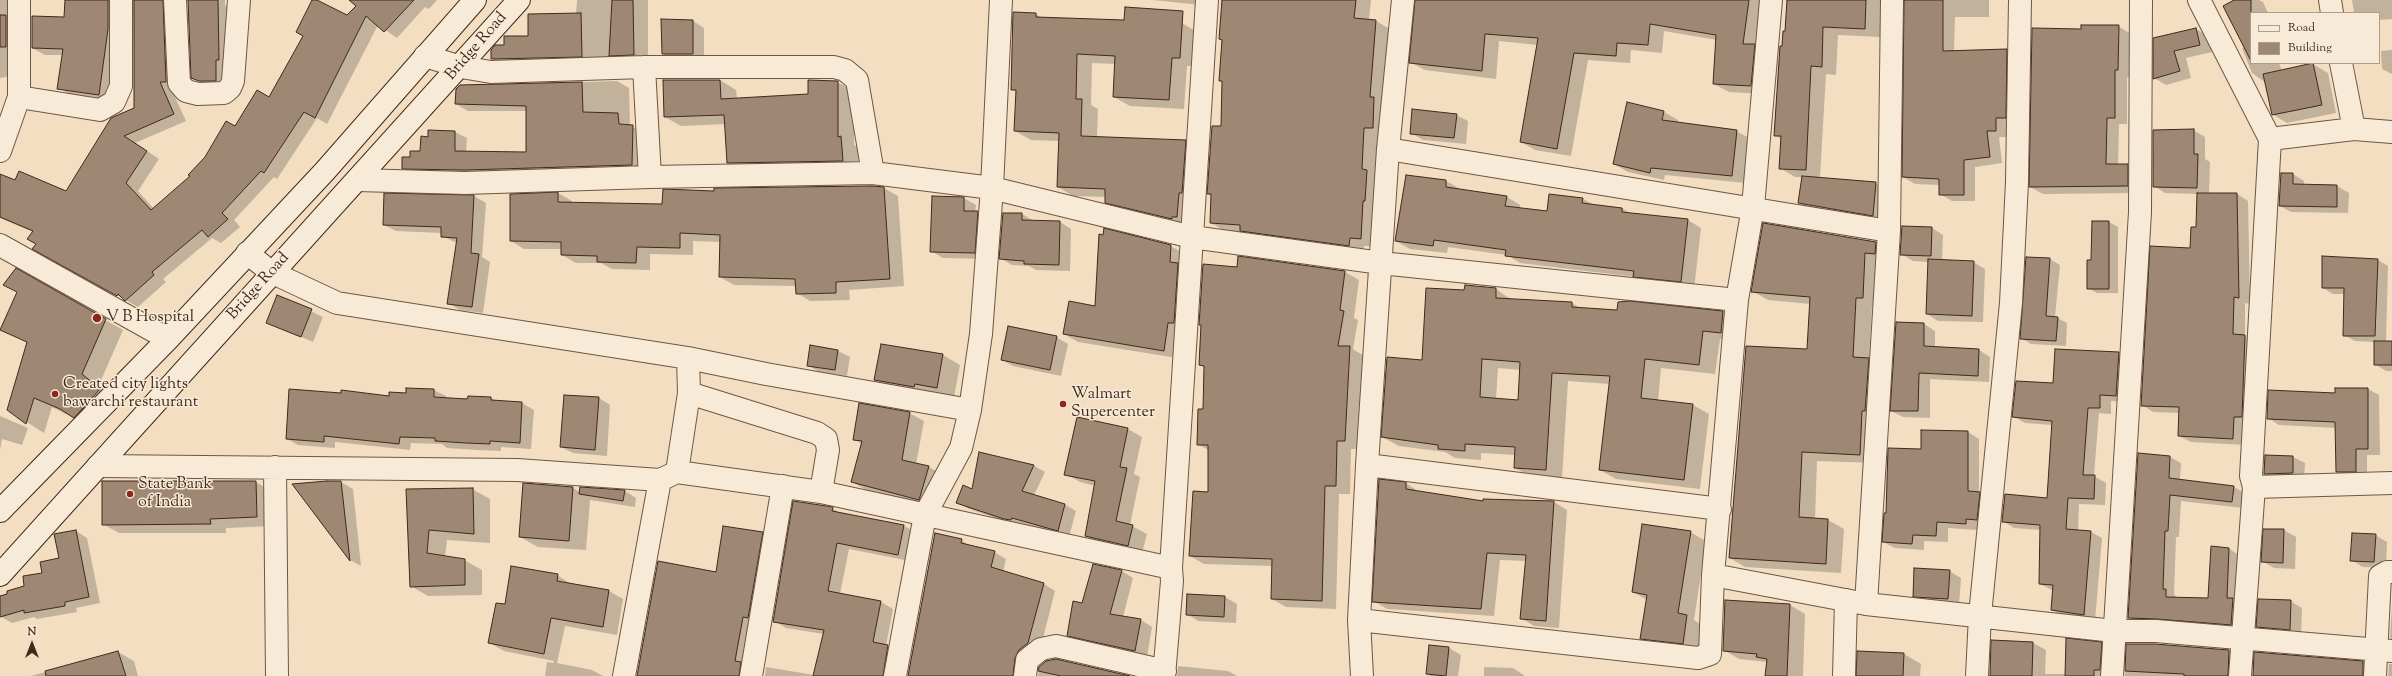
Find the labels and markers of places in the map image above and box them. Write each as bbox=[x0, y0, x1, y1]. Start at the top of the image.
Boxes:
place label: V B Hospital bbox=[106, 308, 194, 328]
marker: V B Hospital bbox=[91, 312, 103, 324]
place label: Created city lights bawarchi restaurant bbox=[63, 375, 198, 413]
place label: Walmart Supercenter bbox=[1071, 385, 1155, 423]
marker: Created city lights bawarchi restaurant bbox=[50, 389, 60, 399]
marker: Walmart Supercenter bbox=[1058, 399, 1068, 409]
place label: State Bank of India bbox=[138, 475, 212, 513]
marker: State Bank of India bbox=[125, 489, 135, 499]

